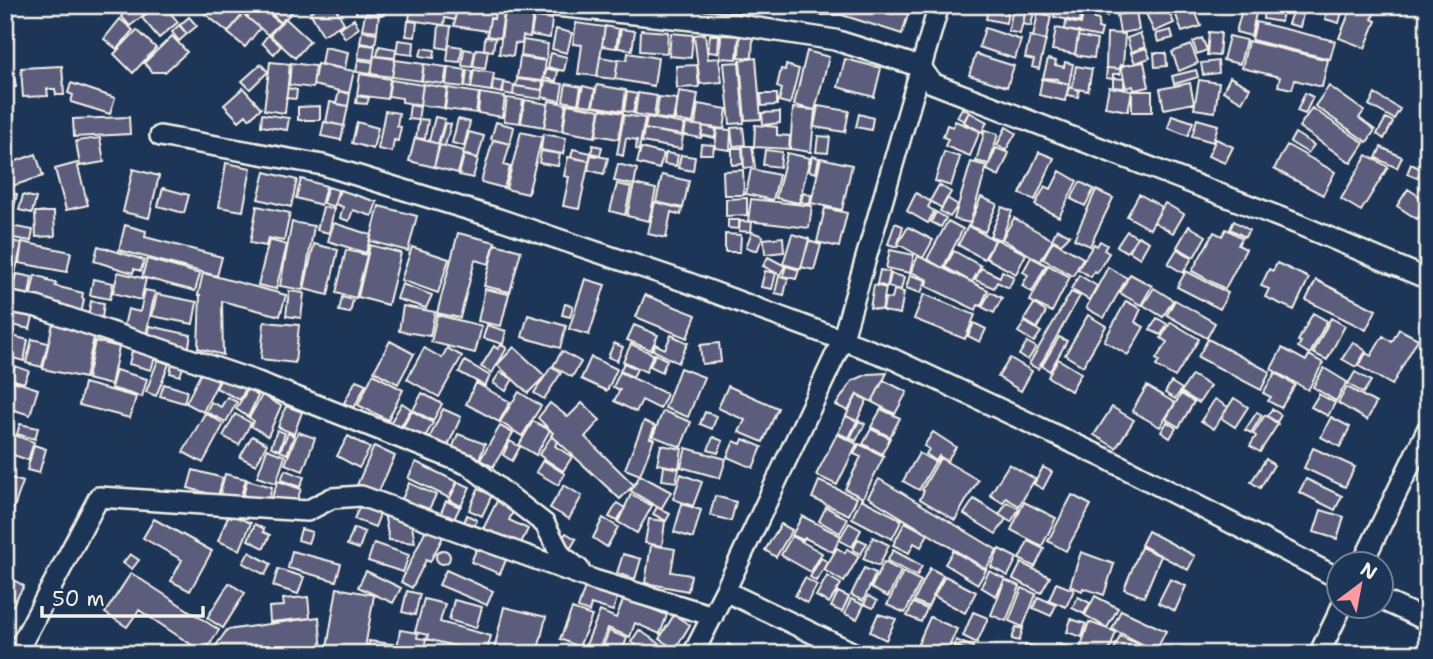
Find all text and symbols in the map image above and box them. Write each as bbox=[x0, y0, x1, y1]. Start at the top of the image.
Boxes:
north arrow bbox=[1324, 550, 1394, 620]
text: N bbox=[1356, 556, 1382, 586]
scale bar bbox=[42, 575, 203, 619]
text: 50 m bbox=[52, 585, 105, 613]

